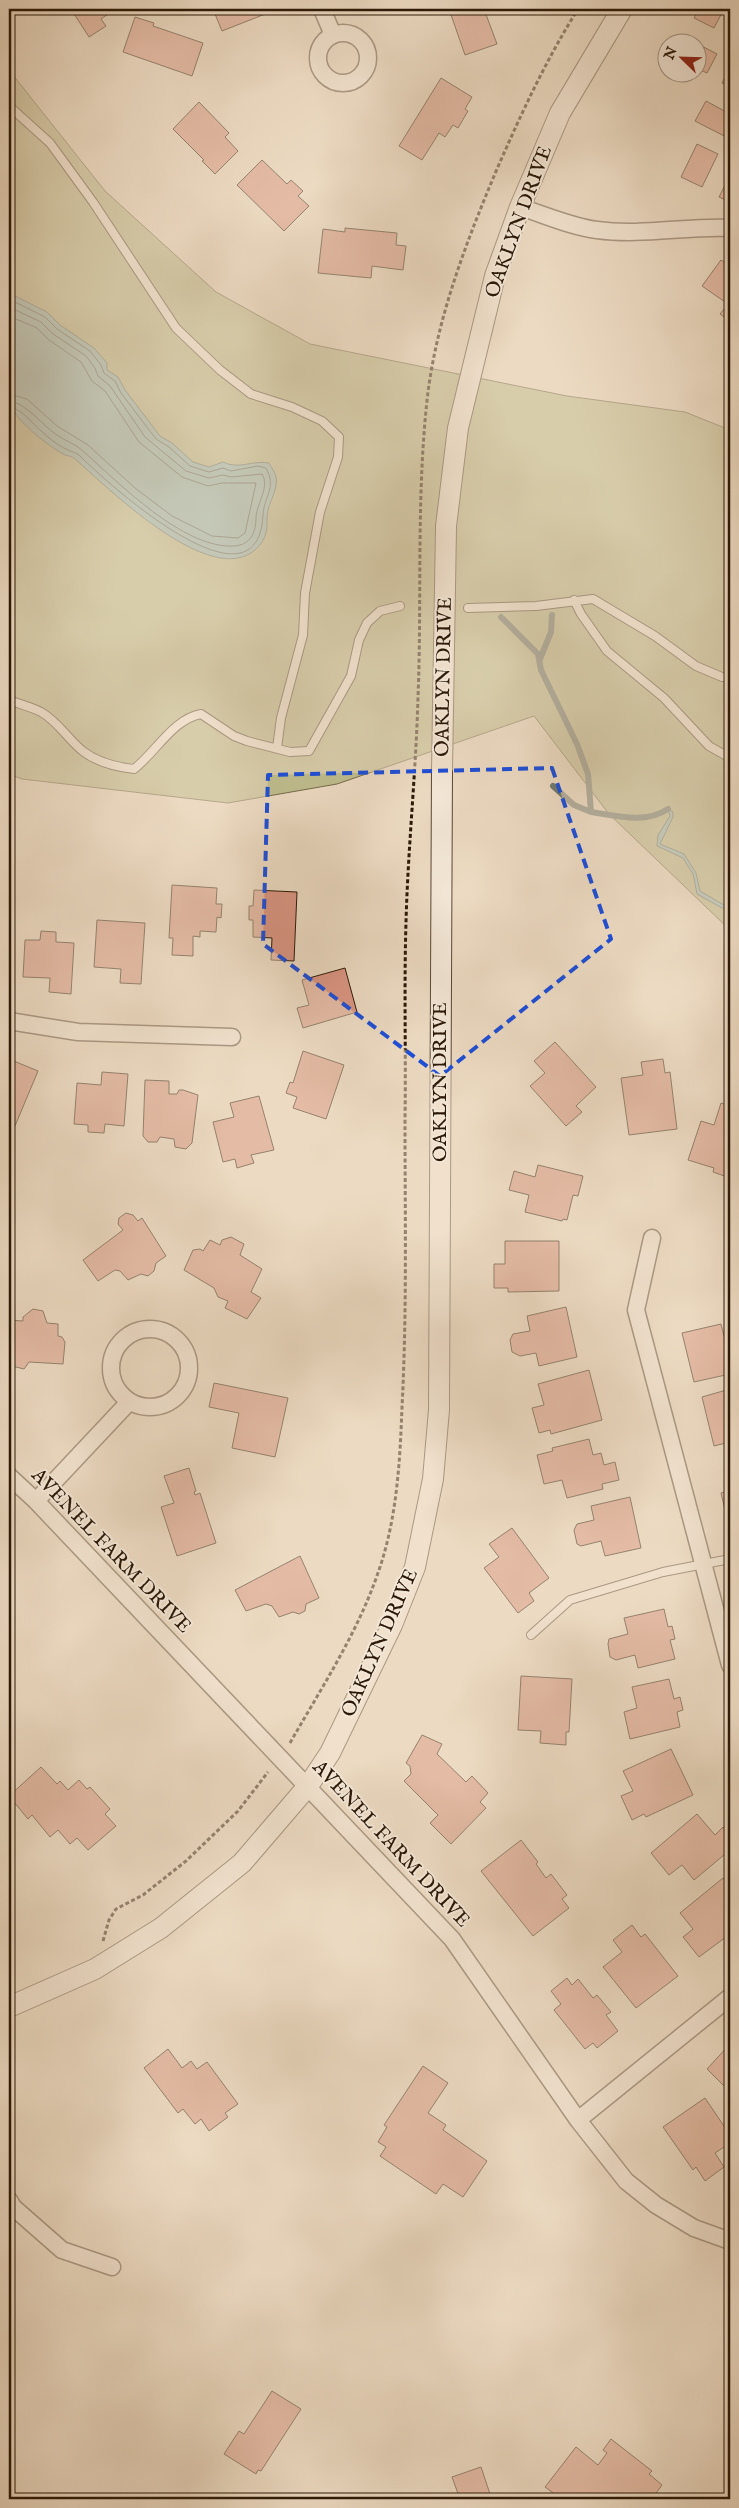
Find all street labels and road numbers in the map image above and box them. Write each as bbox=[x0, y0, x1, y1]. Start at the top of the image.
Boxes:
street label: OAKLYN DRIVE bbox=[480, 143, 558, 301]
street label: OAKLYN DRIVE bbox=[430, 597, 458, 757]
street label: OAKLYN DRIVE bbox=[428, 1002, 453, 1162]
street label: AVENEL FARM DRIVE bbox=[25, 1463, 196, 1639]
street label: OAKLYN DRIVE bbox=[336, 1565, 424, 1721]
street label: AVENEL FARM DRIVE bbox=[306, 1754, 475, 1933]

